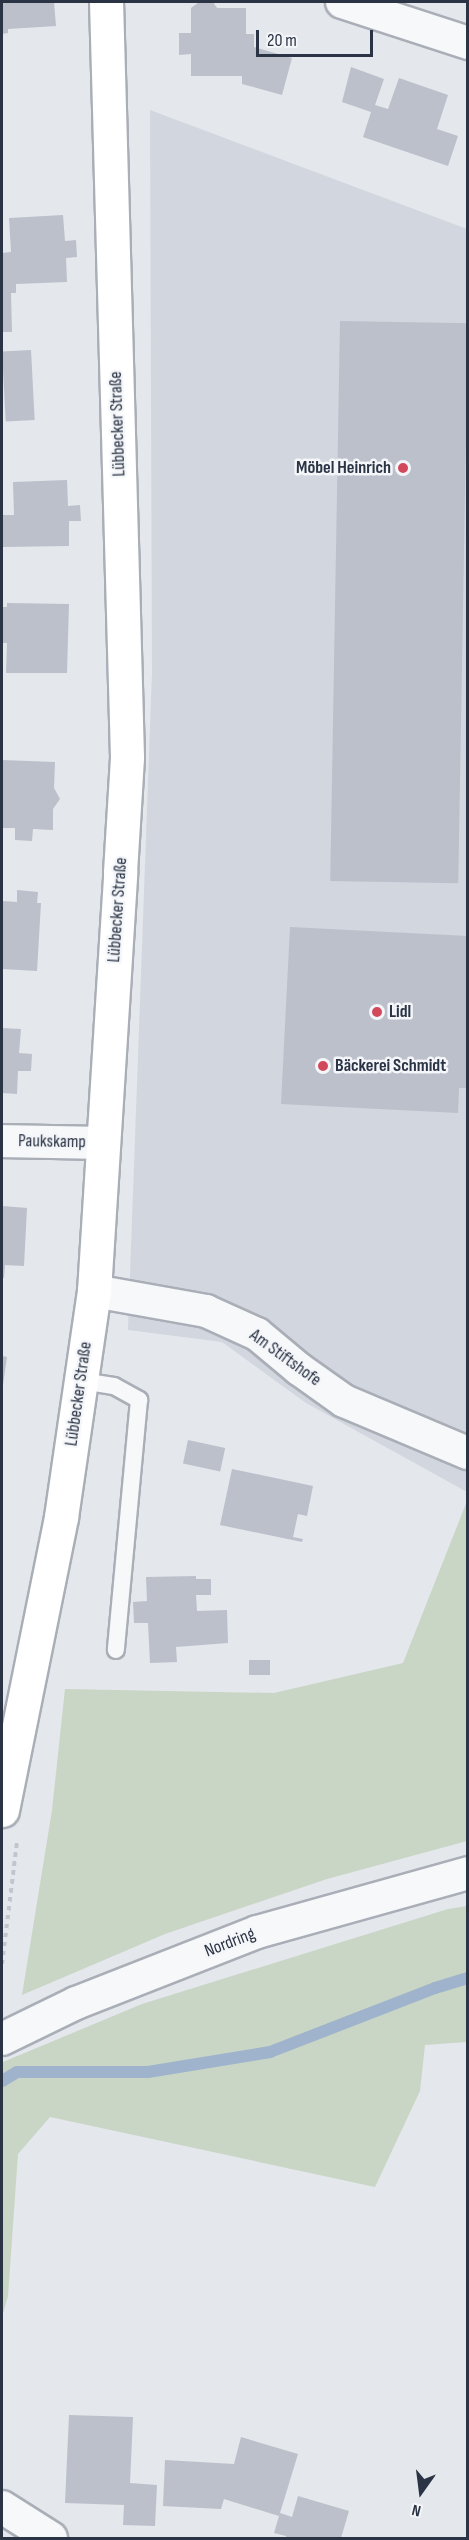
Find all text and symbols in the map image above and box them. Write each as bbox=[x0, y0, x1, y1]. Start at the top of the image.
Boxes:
scale bar bbox=[259, 18, 376, 56]
text: 20 m bbox=[267, 30, 297, 51]
street label: Lübbecker Straße bbox=[105, 371, 131, 477]
place label: Möbel Heinrich bbox=[296, 457, 391, 479]
marker: Möbel Heinrich bbox=[396, 461, 410, 475]
street label: Lübbecker Straße bbox=[104, 857, 132, 963]
place label: Lidl bbox=[389, 1001, 411, 1023]
marker: Lidl bbox=[370, 1005, 384, 1019]
place label: Bäckerei Schmidt bbox=[335, 1055, 446, 1077]
marker: Bäckerei Schmidt bbox=[316, 1059, 330, 1073]
street label: Paukskamp bbox=[18, 1131, 86, 1153]
street label: Am Stiftshofe bbox=[245, 1325, 325, 1391]
street label: Lübbecker Straße bbox=[61, 1340, 97, 1448]
street label: Nordring bbox=[202, 1924, 258, 1962]
north arrow bbox=[391, 2462, 451, 2522]
text: N bbox=[410, 2500, 423, 2520]

